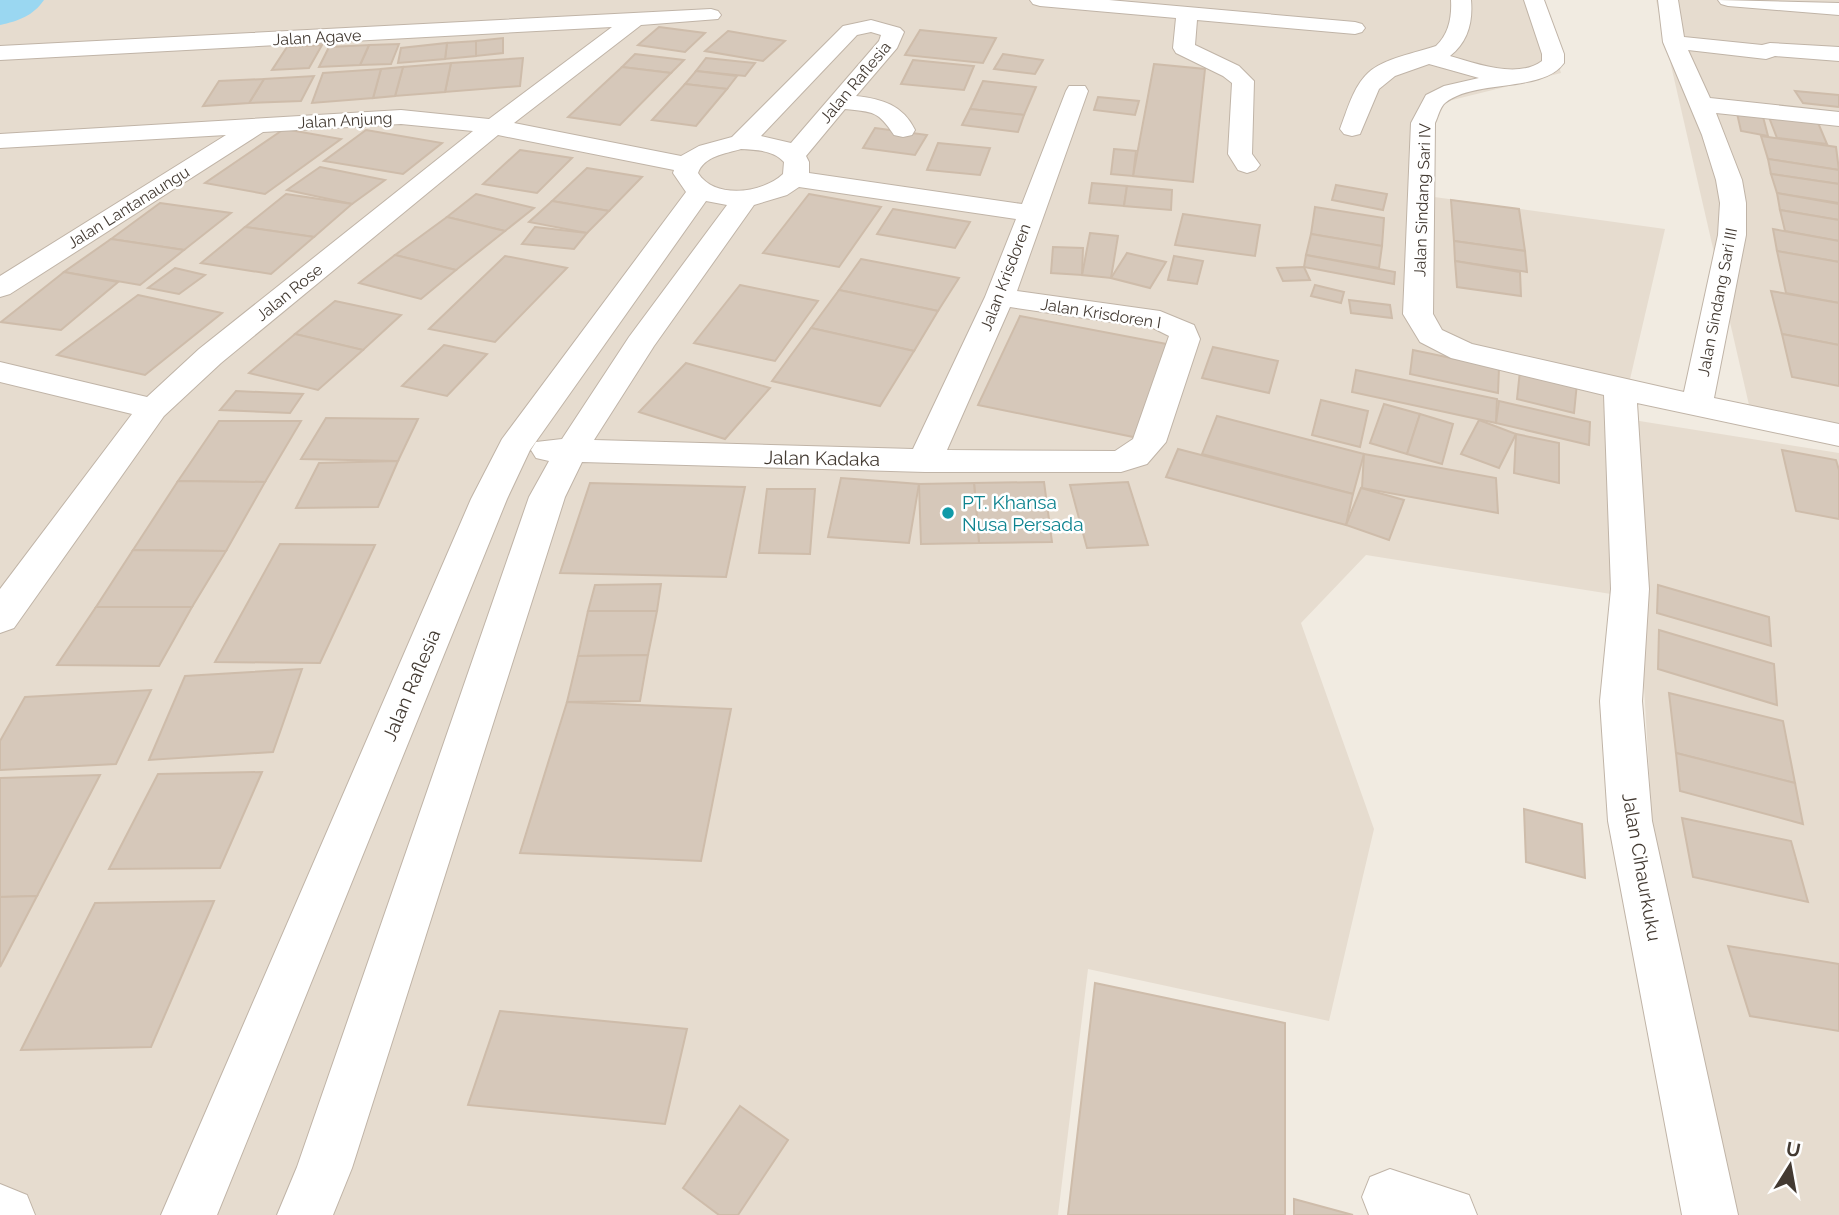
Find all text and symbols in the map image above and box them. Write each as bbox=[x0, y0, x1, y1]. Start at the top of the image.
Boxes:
street label: Jalan Agave bbox=[272, 26, 362, 49]
street label: Jalan Raflesia bbox=[816, 38, 895, 127]
street label: Jalan Anjung bbox=[297, 109, 393, 132]
street label: Jalan Sindang Sari IV bbox=[1410, 123, 1435, 277]
street label: Jalan Lantanaungu bbox=[64, 162, 193, 253]
street label: Jalan Krisdoren bbox=[976, 221, 1035, 334]
street label: Jalan Sindang Sari III bbox=[1694, 226, 1741, 378]
street label: Jalan Rose bbox=[252, 260, 326, 325]
street label: Jalan Krisdoren I bbox=[1039, 295, 1162, 332]
street label: Jalan Kadaka bbox=[764, 446, 880, 470]
place label: PT. Khansa Nusa Persada bbox=[962, 491, 1084, 535]
marker: PT. Khansa Nusa Persada bbox=[940, 505, 956, 521]
street label: Jalan Raflesia bbox=[378, 626, 444, 744]
street label: Jalan Cihaurkuku bbox=[1618, 791, 1666, 943]
north arrow bbox=[1755, 1131, 1825, 1201]
text: U bbox=[1784, 1137, 1802, 1161]

